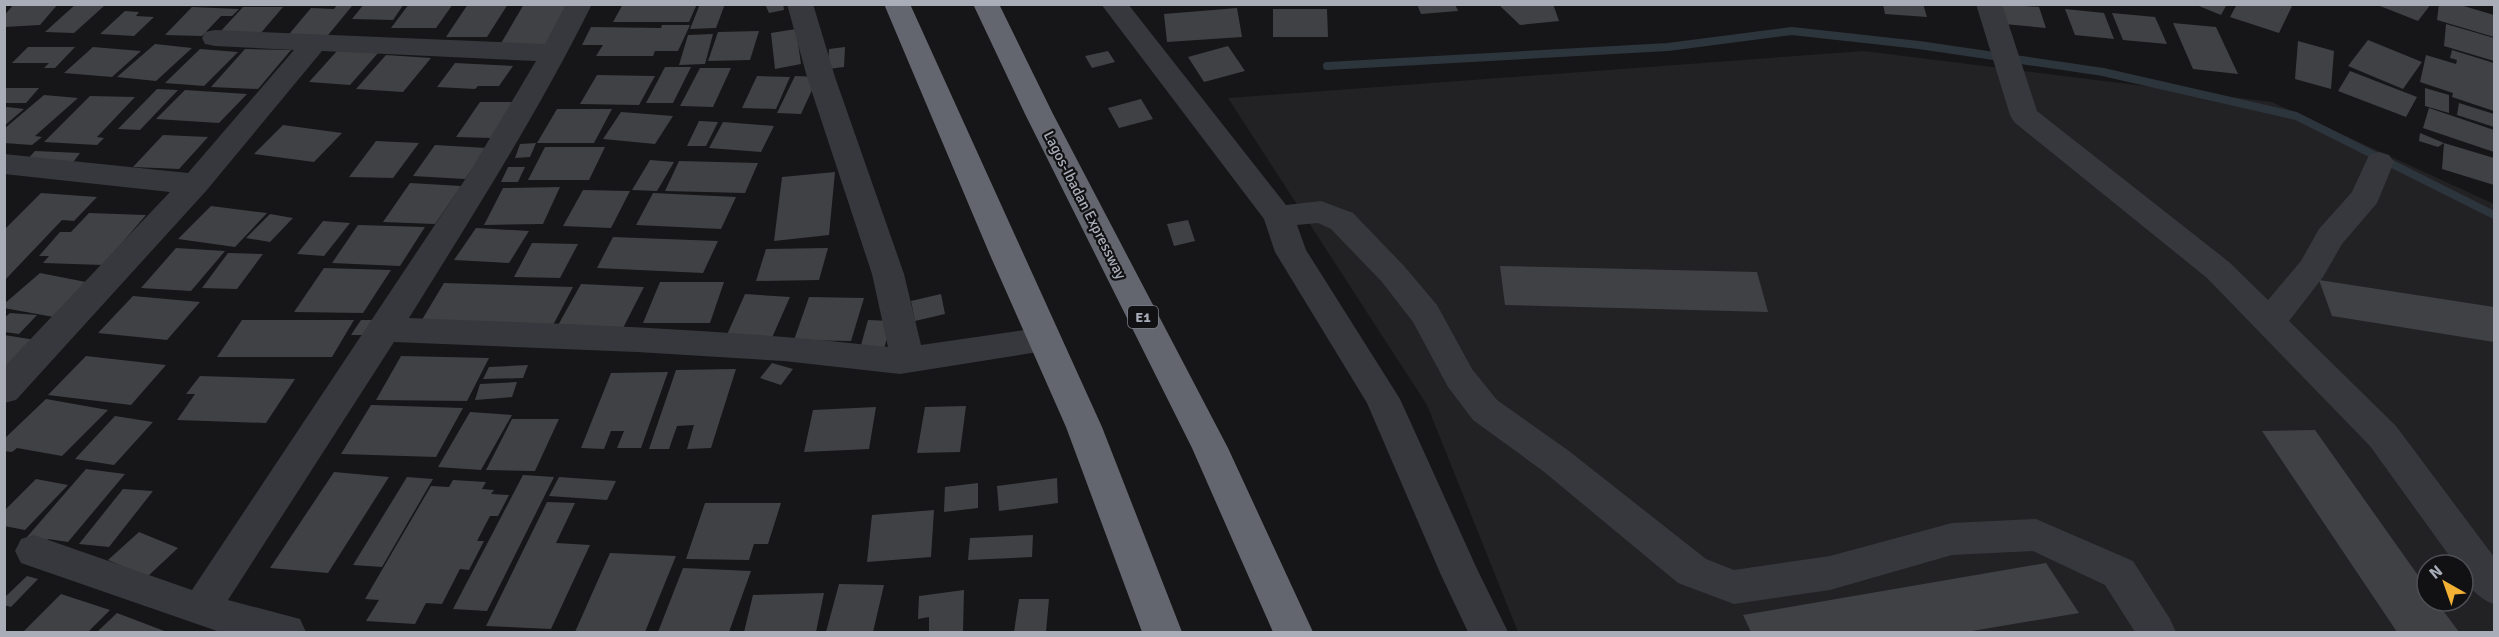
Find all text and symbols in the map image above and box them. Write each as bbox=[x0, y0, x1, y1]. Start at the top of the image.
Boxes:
street label: Lagos-Ibadan Expressway bbox=[1040, 128, 1130, 282]
road number: E1 bbox=[1128, 306, 1158, 328]
north arrow bbox=[2415, 553, 2475, 613]
text: N bbox=[2425, 561, 2447, 584]

